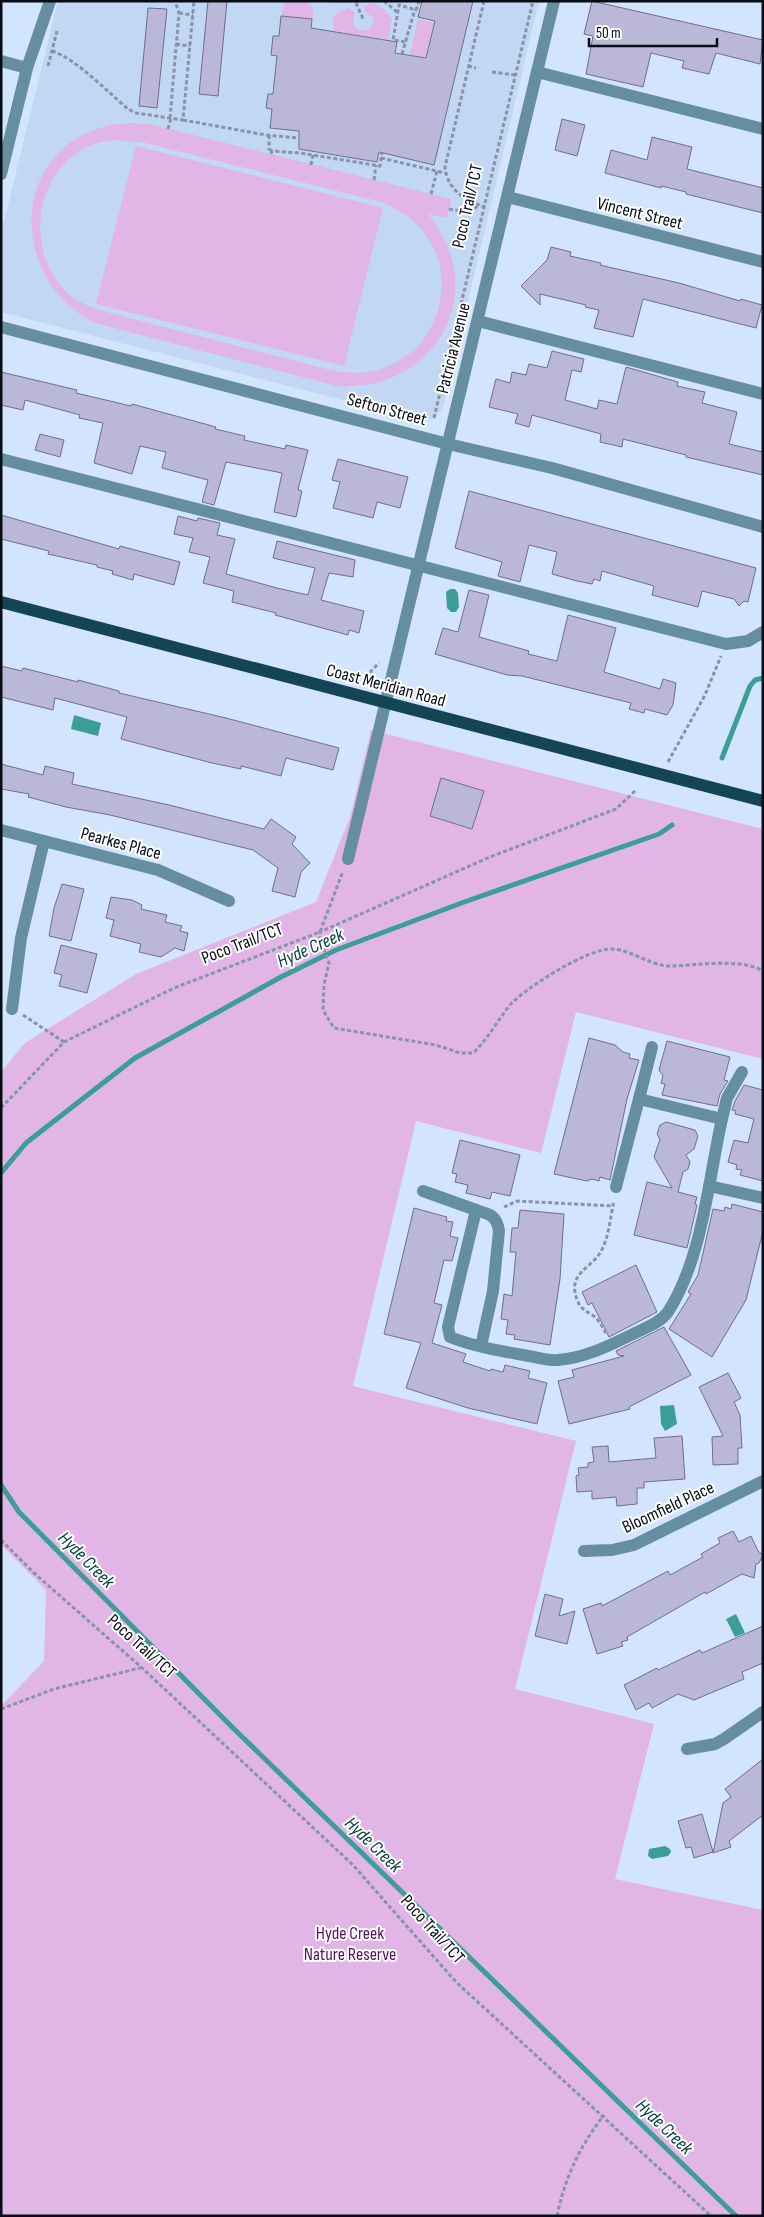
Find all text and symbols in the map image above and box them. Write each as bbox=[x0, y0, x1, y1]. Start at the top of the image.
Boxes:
scale bar bbox=[589, 15, 716, 47]
text: 50 m bbox=[596, 24, 621, 43]
street label: Poco Trail/TCT bbox=[448, 162, 487, 250]
street label: Vincent Street bbox=[595, 193, 685, 234]
street label: Patricia Avenue bbox=[432, 301, 475, 396]
street label: Sefton Street bbox=[345, 389, 429, 430]
street label: Coast Meridian Road bbox=[324, 659, 448, 711]
street label: Pearkes Place bbox=[78, 823, 163, 864]
street label: Poco Trail/TCT bbox=[198, 918, 286, 969]
water label: Hyde Creek bbox=[274, 923, 348, 973]
street label: Bloomfield Place bbox=[619, 1477, 717, 1538]
water label: Hyde Creek bbox=[53, 1527, 120, 1594]
street label: Poco Trail/TCT bbox=[103, 1610, 180, 1683]
water label: Hyde Creek bbox=[340, 1812, 407, 1878]
street label: Poco Trail/TCT bbox=[396, 1891, 469, 1968]
park label: Hyde Creek Nature Reserve bbox=[304, 1923, 396, 1965]
water label: Hyde Creek bbox=[631, 2094, 698, 2160]

